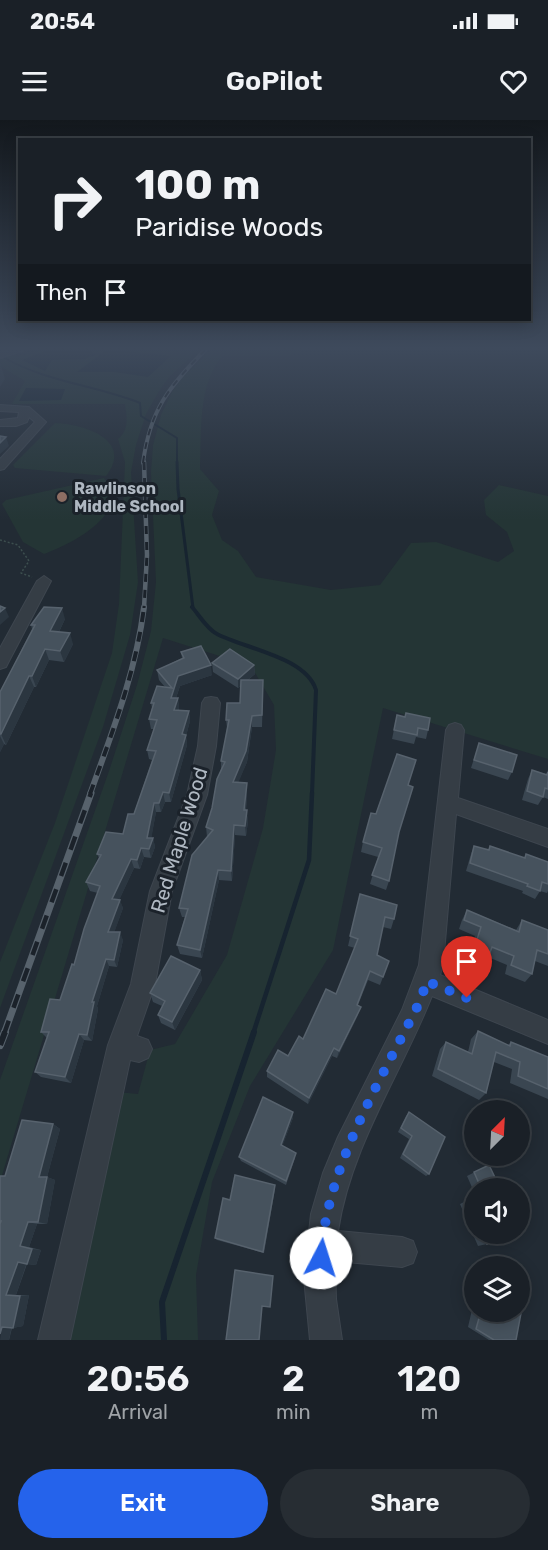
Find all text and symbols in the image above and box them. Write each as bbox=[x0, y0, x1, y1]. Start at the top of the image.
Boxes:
text: 20:54 bbox=[30, 8, 95, 35]
icon: menu bbox=[18, 65, 51, 98]
text: GoPilot bbox=[226, 65, 322, 97]
icon: heart bbox=[497, 65, 530, 98]
text: 100 m bbox=[135, 160, 260, 210]
icon: right bbox=[36, 162, 114, 240]
text: Paridise Woods bbox=[135, 211, 323, 243]
icon: arrive bbox=[99, 276, 132, 309]
text: Then bbox=[36, 279, 87, 306]
place label: Rawlinson Middle School bbox=[74, 479, 184, 516]
marker: Rawlinson Middle School bbox=[55, 490, 69, 504]
street label: Red Maple Wood bbox=[145, 764, 213, 916]
pin bbox=[441, 936, 492, 998]
icon: arrive bbox=[450, 945, 483, 978]
north arrow bbox=[464, 1100, 530, 1166]
map controls bbox=[464, 1100, 530, 1322]
button: sound bbox=[464, 1178, 530, 1244]
position arrow bbox=[289, 1226, 353, 1290]
button: layers bbox=[464, 1256, 530, 1322]
text: 20:56 bbox=[87, 1357, 189, 1400]
text: 2 bbox=[282, 1357, 305, 1400]
text: 120 bbox=[397, 1357, 461, 1400]
text: Arrival bbox=[108, 1400, 168, 1424]
text: min bbox=[276, 1400, 311, 1424]
text: m bbox=[420, 1400, 438, 1424]
button: Exit bbox=[18, 1469, 268, 1538]
button: Share bbox=[280, 1469, 530, 1538]

